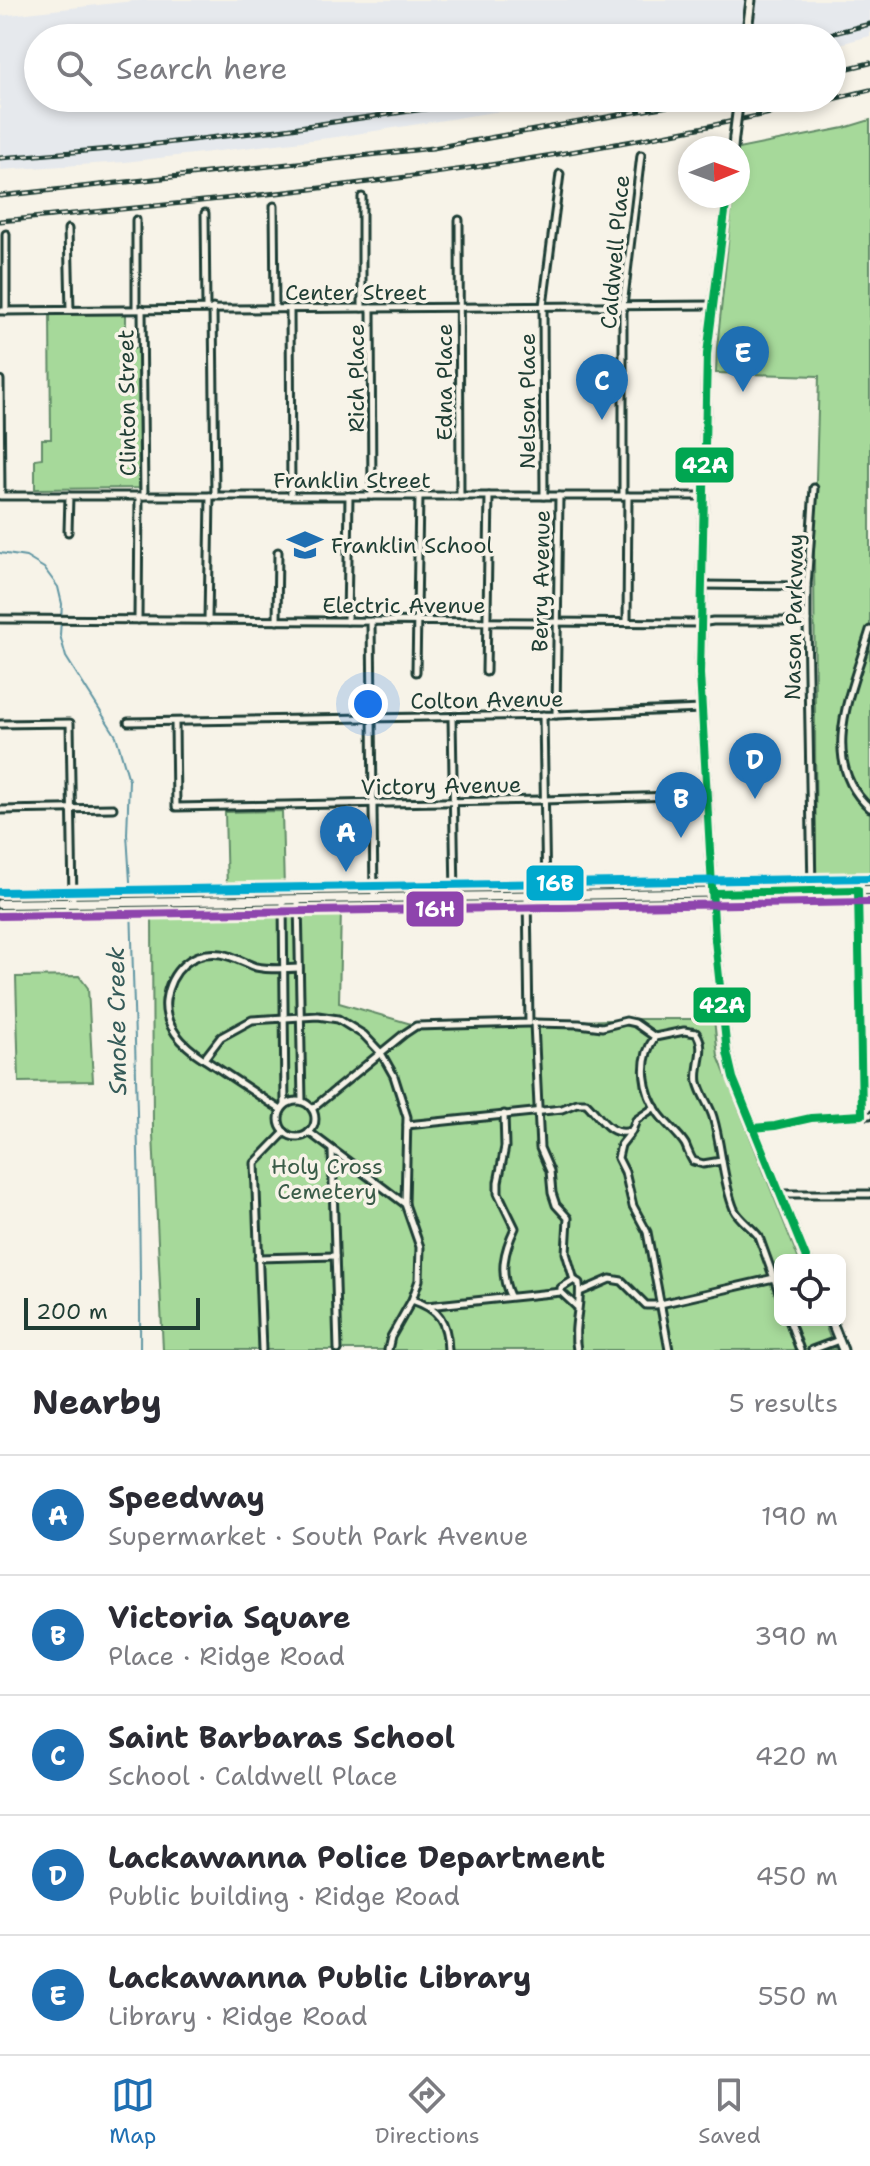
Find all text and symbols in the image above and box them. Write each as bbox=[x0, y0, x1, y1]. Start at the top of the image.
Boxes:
search box bbox=[24, 24, 846, 112]
icon: search bbox=[52, 46, 96, 90]
text: Search here bbox=[116, 48, 287, 89]
north arrow bbox=[678, 136, 750, 208]
street label: Caldwell Place bbox=[594, 174, 636, 330]
street label: Center Street bbox=[285, 278, 427, 307]
street label: Rich Place bbox=[342, 323, 371, 433]
street label: Edna Place bbox=[430, 323, 459, 441]
pin: E bbox=[717, 326, 769, 392]
street label: Clinton Street bbox=[111, 329, 143, 477]
street label: Nelson Place bbox=[513, 333, 542, 469]
pin: C bbox=[576, 354, 628, 420]
line badge: 42A bbox=[674, 446, 735, 484]
text: 42A bbox=[682, 451, 728, 480]
street label: Franklin Street bbox=[273, 466, 431, 495]
street label: Berry Avenue bbox=[525, 510, 557, 652]
school or university icon: Franklin School bbox=[286, 526, 324, 564]
place label: Franklin School bbox=[331, 531, 494, 560]
street label: Nason Parkway bbox=[778, 533, 810, 701]
street label: Electric Avenue bbox=[322, 591, 486, 620]
your location bbox=[348, 684, 388, 724]
street label: Colton Avenue bbox=[410, 684, 564, 716]
pin: D bbox=[729, 733, 781, 799]
street label: Victory Avenue bbox=[360, 770, 522, 802]
pin: B bbox=[655, 772, 707, 838]
pin: A bbox=[320, 806, 372, 872]
line badge: 16B bbox=[525, 864, 585, 902]
text: 16B bbox=[536, 869, 574, 898]
line badge: 16H bbox=[405, 890, 465, 928]
text: 16H bbox=[415, 895, 455, 924]
water label: Smoke Creek bbox=[100, 946, 134, 1096]
line badge: 42A bbox=[692, 986, 752, 1024]
text: 42A bbox=[699, 991, 745, 1020]
park label: Holy Cross Cemetery bbox=[271, 1152, 383, 1206]
map controls bbox=[774, 1254, 846, 1326]
button: locate bbox=[774, 1254, 846, 1326]
scale bar bbox=[24, 1294, 200, 1330]
text: 200 m bbox=[36, 1297, 108, 1326]
text: Nearby bbox=[32, 1379, 162, 1425]
text: 5 results bbox=[729, 1385, 838, 1420]
text: Speedway bbox=[108, 1477, 265, 1518]
text: A bbox=[48, 1498, 68, 1533]
text: 190 m bbox=[761, 1498, 838, 1533]
text: Supermarket · South Park Avenue bbox=[108, 1518, 529, 1553]
text: Victoria Square bbox=[108, 1597, 351, 1638]
text: B bbox=[50, 1618, 66, 1653]
text: 390 m bbox=[754, 1618, 838, 1653]
text: Place · Ridge Road bbox=[108, 1638, 345, 1673]
text: Saint Barbaras School bbox=[108, 1717, 455, 1758]
text: C bbox=[50, 1738, 66, 1773]
text: 420 m bbox=[755, 1738, 838, 1773]
text: School · Caldwell Place bbox=[108, 1758, 398, 1793]
text: Lackawanna Police Department bbox=[108, 1837, 605, 1878]
text: D bbox=[49, 1858, 67, 1893]
text: 450 m bbox=[755, 1858, 838, 1893]
text: Public building · Ridge Road bbox=[108, 1878, 460, 1913]
text: Lackawanna Public Library bbox=[108, 1957, 531, 1998]
text: E bbox=[49, 1978, 67, 2013]
text: 550 m bbox=[758, 1978, 838, 2013]
text: Library · Ridge Road bbox=[108, 1998, 367, 2033]
tab: Map bbox=[109, 2073, 156, 2150]
tab: Directions bbox=[375, 2073, 480, 2150]
tab: Saved bbox=[698, 2073, 761, 2150]

